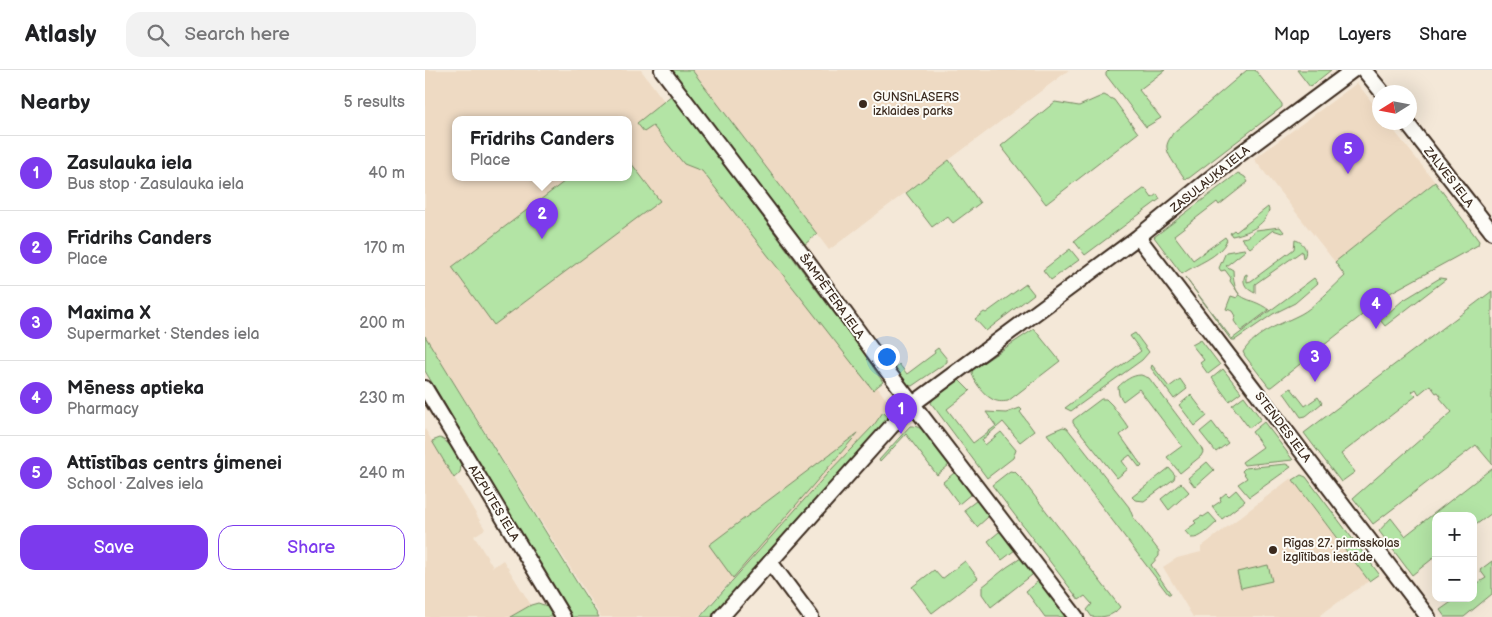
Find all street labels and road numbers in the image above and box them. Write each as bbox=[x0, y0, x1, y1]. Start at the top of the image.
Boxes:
street label: ZASULAUKA IELA bbox=[1167, 142, 1253, 217]
street label: ZALVES IELA bbox=[1420, 143, 1477, 211]
street label: ŠAMPĒTERA IELA bbox=[796, 250, 869, 342]
street label: STENDES IELA bbox=[1251, 389, 1314, 466]
street label: AIZPUTES IELA bbox=[465, 462, 523, 545]

